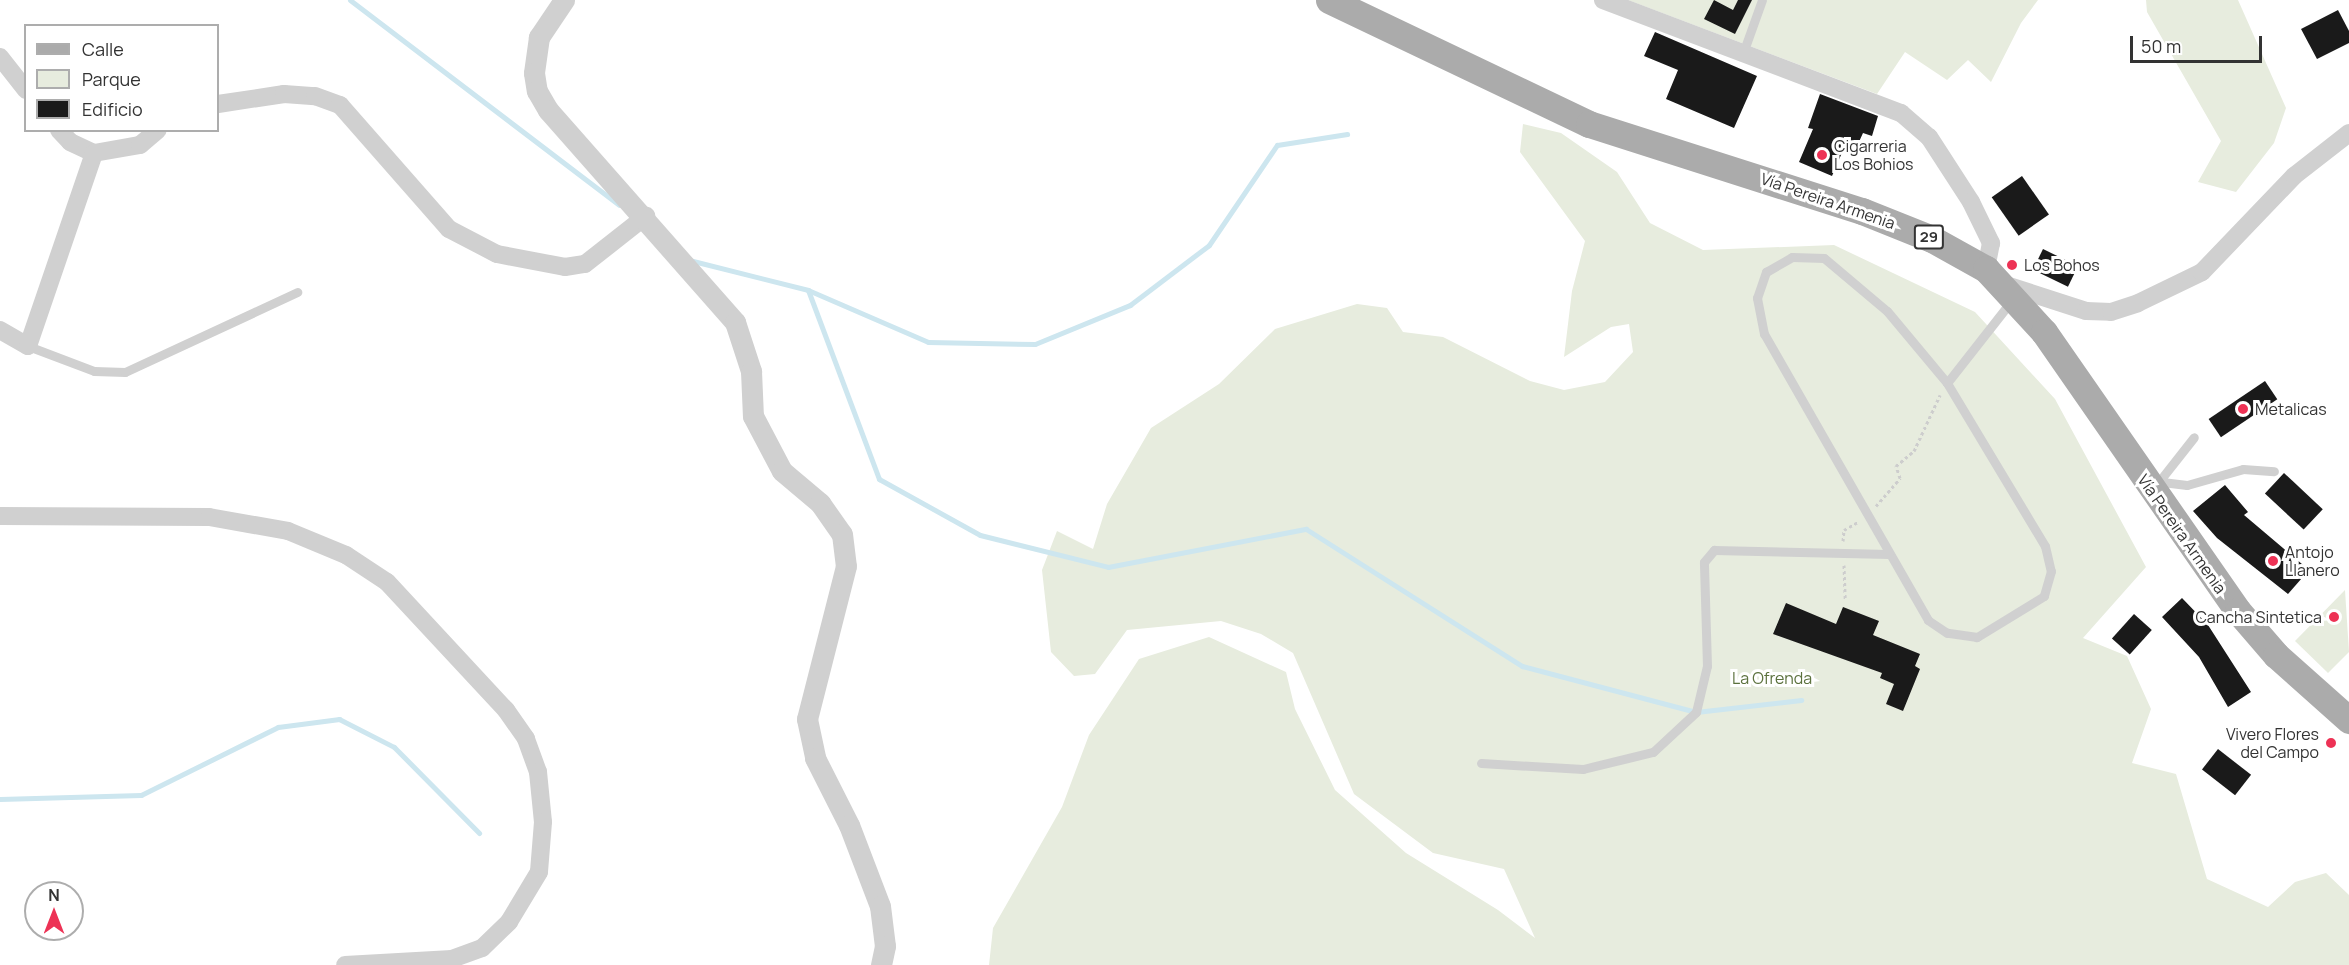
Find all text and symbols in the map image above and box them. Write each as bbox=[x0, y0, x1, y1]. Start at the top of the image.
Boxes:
legend bbox=[24, 24, 219, 132]
scale bar bbox=[2133, 24, 2265, 62]
text: 50 m bbox=[2141, 34, 2181, 58]
text: Calle bbox=[82, 37, 124, 61]
text: Parque bbox=[82, 67, 141, 91]
text: Edificio bbox=[82, 97, 143, 121]
place label: Cigarreria Los Bohios bbox=[1834, 136, 1913, 174]
marker: Cigarreria Los Bohios bbox=[1815, 148, 1829, 162]
street label: Vía Pereira Armenia bbox=[1758, 169, 1898, 233]
road number: 29 bbox=[1912, 225, 1946, 249]
place label: Los Bohos bbox=[2024, 255, 2100, 275]
marker: Los Bohos bbox=[2005, 258, 2019, 272]
place label: Metalicas bbox=[2255, 399, 2327, 419]
marker: Metalicas bbox=[2236, 402, 2250, 416]
street label: Vía Pereira Armenia bbox=[2134, 471, 2230, 597]
place label: Antojo Llanero bbox=[2285, 542, 2340, 580]
marker: Antojo Llanero bbox=[2266, 554, 2280, 568]
place label: Cancha Sintetica bbox=[2195, 607, 2322, 627]
marker: Cancha Sintetica bbox=[2327, 610, 2341, 624]
park label: La Ofrenda bbox=[1732, 668, 1812, 688]
place label: Vivero Flores del Campo bbox=[2226, 724, 2319, 762]
marker: Vivero Flores del Campo bbox=[2324, 736, 2338, 750]
north arrow bbox=[24, 881, 84, 941]
text: N bbox=[48, 884, 60, 906]

